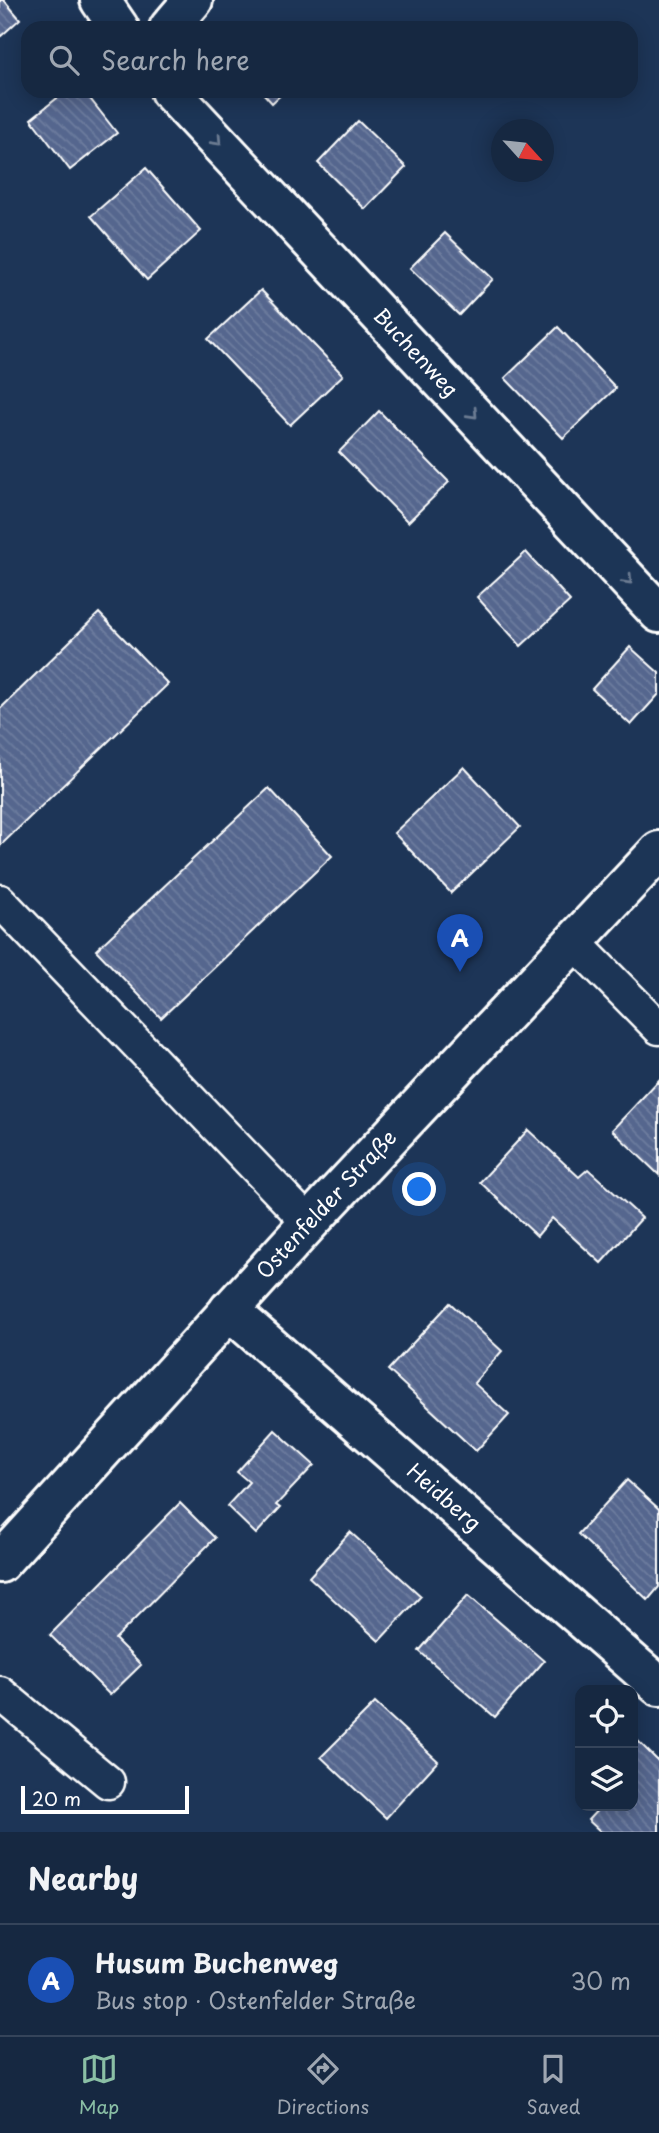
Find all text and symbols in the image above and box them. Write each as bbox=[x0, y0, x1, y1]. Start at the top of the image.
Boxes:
search box bbox=[21, 21, 638, 98]
text: Search here bbox=[101, 40, 250, 79]
icon: search bbox=[45, 41, 83, 79]
north arrow bbox=[491, 119, 554, 182]
one-way arrow bbox=[209, 133, 221, 146]
street label: Buchenweg bbox=[367, 300, 467, 404]
one-way arrow bbox=[465, 406, 477, 419]
one-way arrow bbox=[620, 572, 633, 585]
pin: A bbox=[437, 914, 483, 972]
street label: Ostenfelder Straße bbox=[248, 1122, 403, 1285]
your location bbox=[402, 1172, 436, 1206]
street label: Heidberg bbox=[401, 1455, 489, 1538]
map controls bbox=[575, 1685, 638, 1811]
button: locate bbox=[575, 1685, 638, 1748]
button: layers bbox=[575, 1748, 638, 1811]
scale bar bbox=[21, 1783, 189, 1815]
text: 20 m bbox=[32, 1784, 81, 1812]
text: Nearby bbox=[28, 1855, 138, 1900]
text: Husum Buchenweg bbox=[95, 1943, 339, 1982]
text: A bbox=[42, 1963, 60, 1998]
text: 30 m bbox=[570, 1963, 631, 1998]
text: Bus stop · Ostenfelder Straße bbox=[95, 1982, 416, 2017]
tab: Map bbox=[79, 2050, 119, 2120]
tab: Directions bbox=[277, 2050, 369, 2120]
tab: Saved bbox=[526, 2050, 580, 2120]

